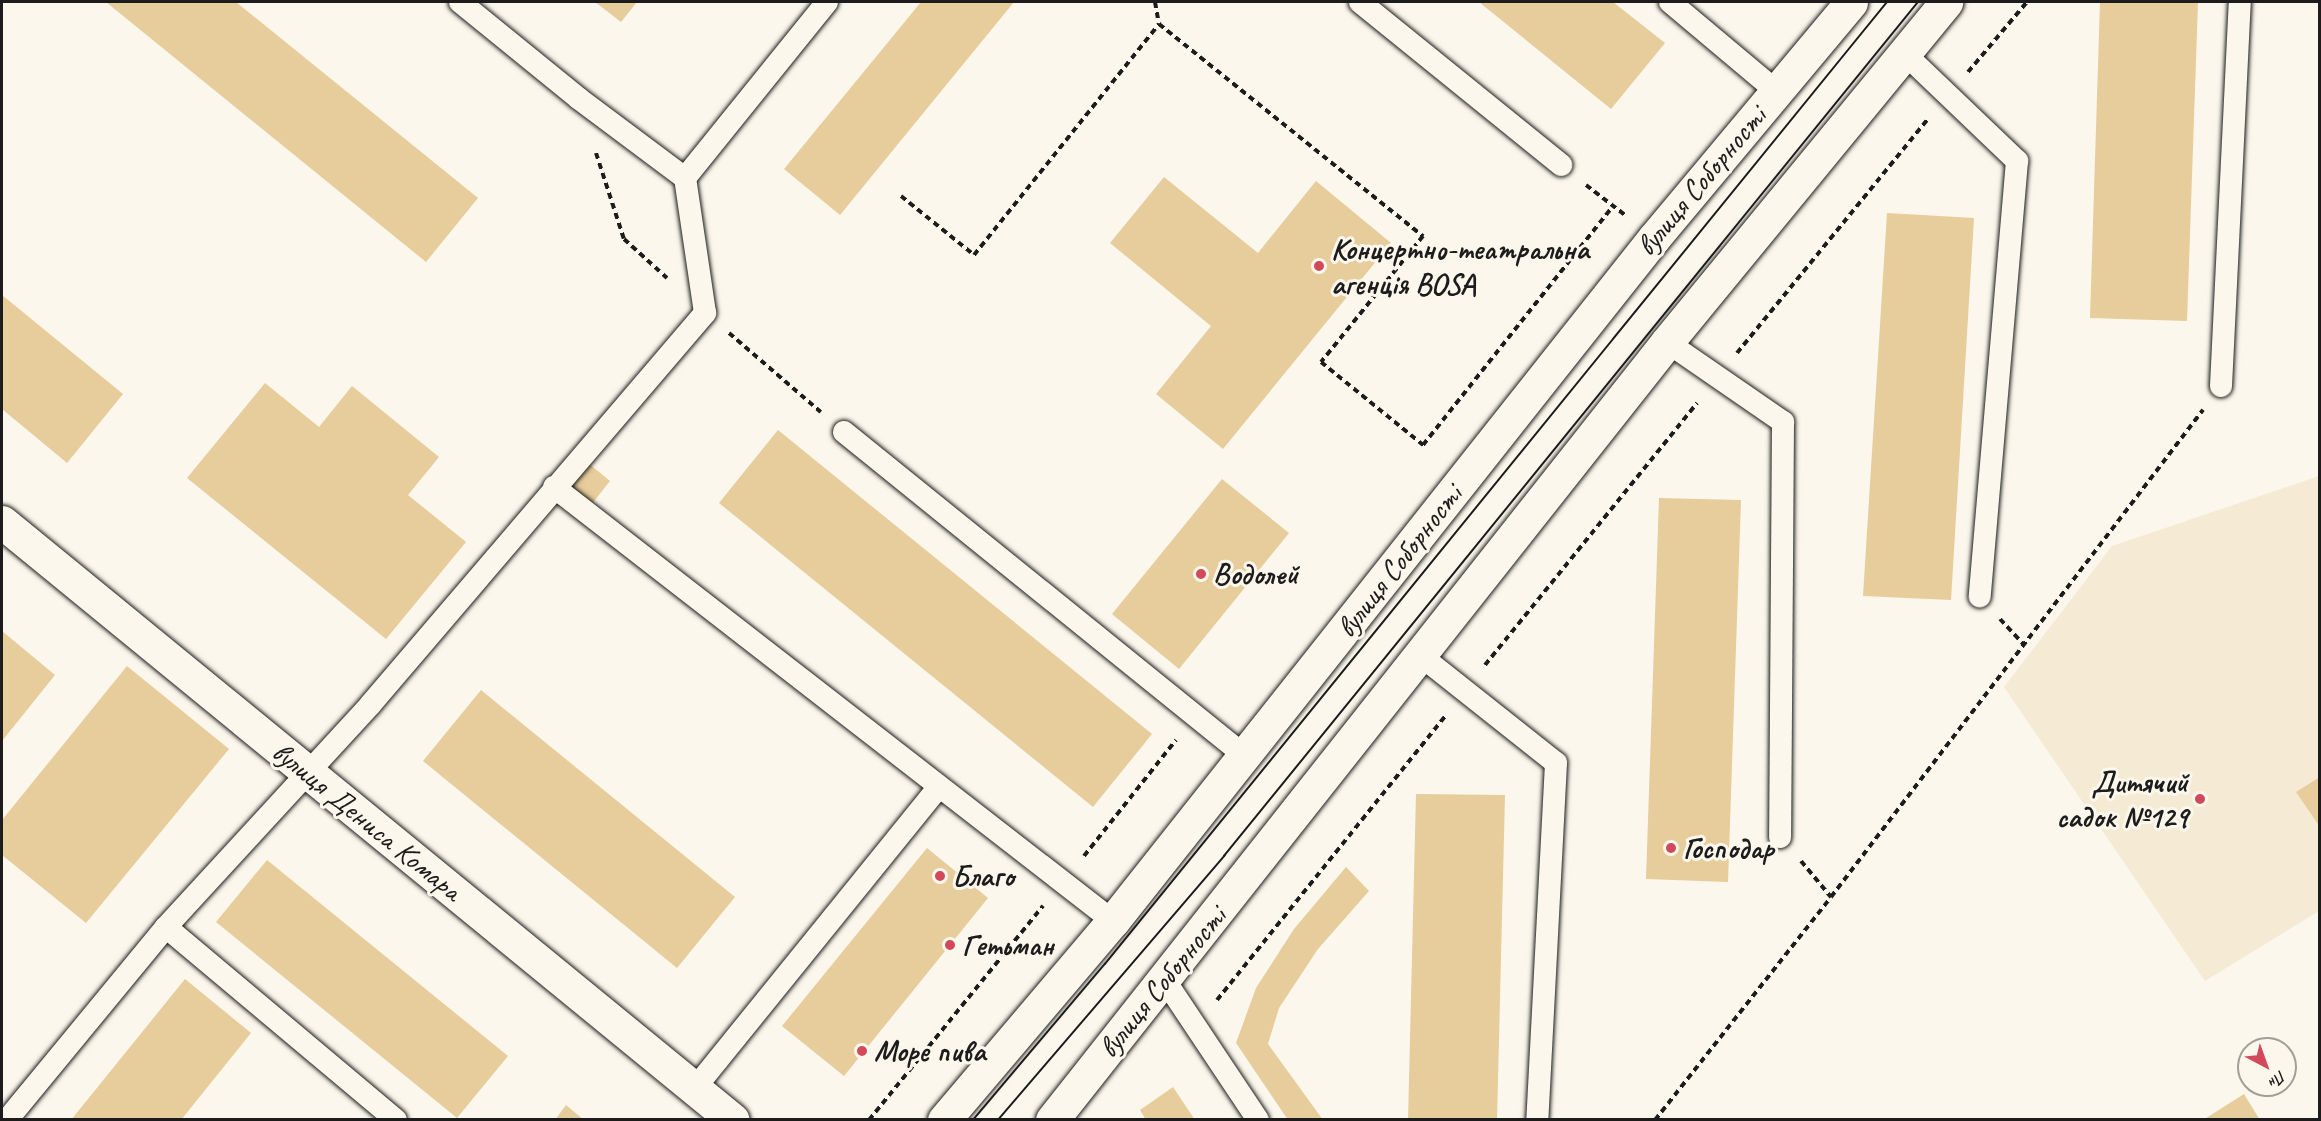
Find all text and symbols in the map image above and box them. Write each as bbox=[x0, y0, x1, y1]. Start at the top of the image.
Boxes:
street label: вулиця Соборності bbox=[1628, 99, 1774, 263]
place label: Концертно-театральна агенція BOSA bbox=[1331, 231, 1589, 302]
marker: Концертно-театральна агенція BOSA bbox=[1312, 259, 1326, 273]
street label: вулиця Соборності bbox=[1328, 477, 1470, 645]
place label: Водолей bbox=[1213, 556, 1298, 592]
marker: Водолей bbox=[1194, 567, 1208, 581]
street label: вулиця Дениса Комара bbox=[265, 734, 469, 908]
place label: Дитячий садок №129 bbox=[2056, 764, 2188, 834]
marker: Дитячий садок №129 bbox=[2193, 792, 2207, 806]
place label: Господар bbox=[1683, 830, 1773, 866]
marker: Господар bbox=[1664, 841, 1678, 855]
place label: Благо bbox=[952, 858, 1014, 894]
marker: Благо bbox=[933, 869, 947, 883]
street label: вулиця Соборності bbox=[1090, 899, 1234, 1065]
place label: Гетьман bbox=[962, 927, 1054, 963]
marker: Гетьман bbox=[943, 938, 957, 952]
place label: Море пива bbox=[874, 1033, 983, 1069]
north arrow bbox=[2237, 1037, 2297, 1097]
marker: Море пива bbox=[855, 1044, 869, 1058]
text: Пн bbox=[2265, 1066, 2290, 1092]

